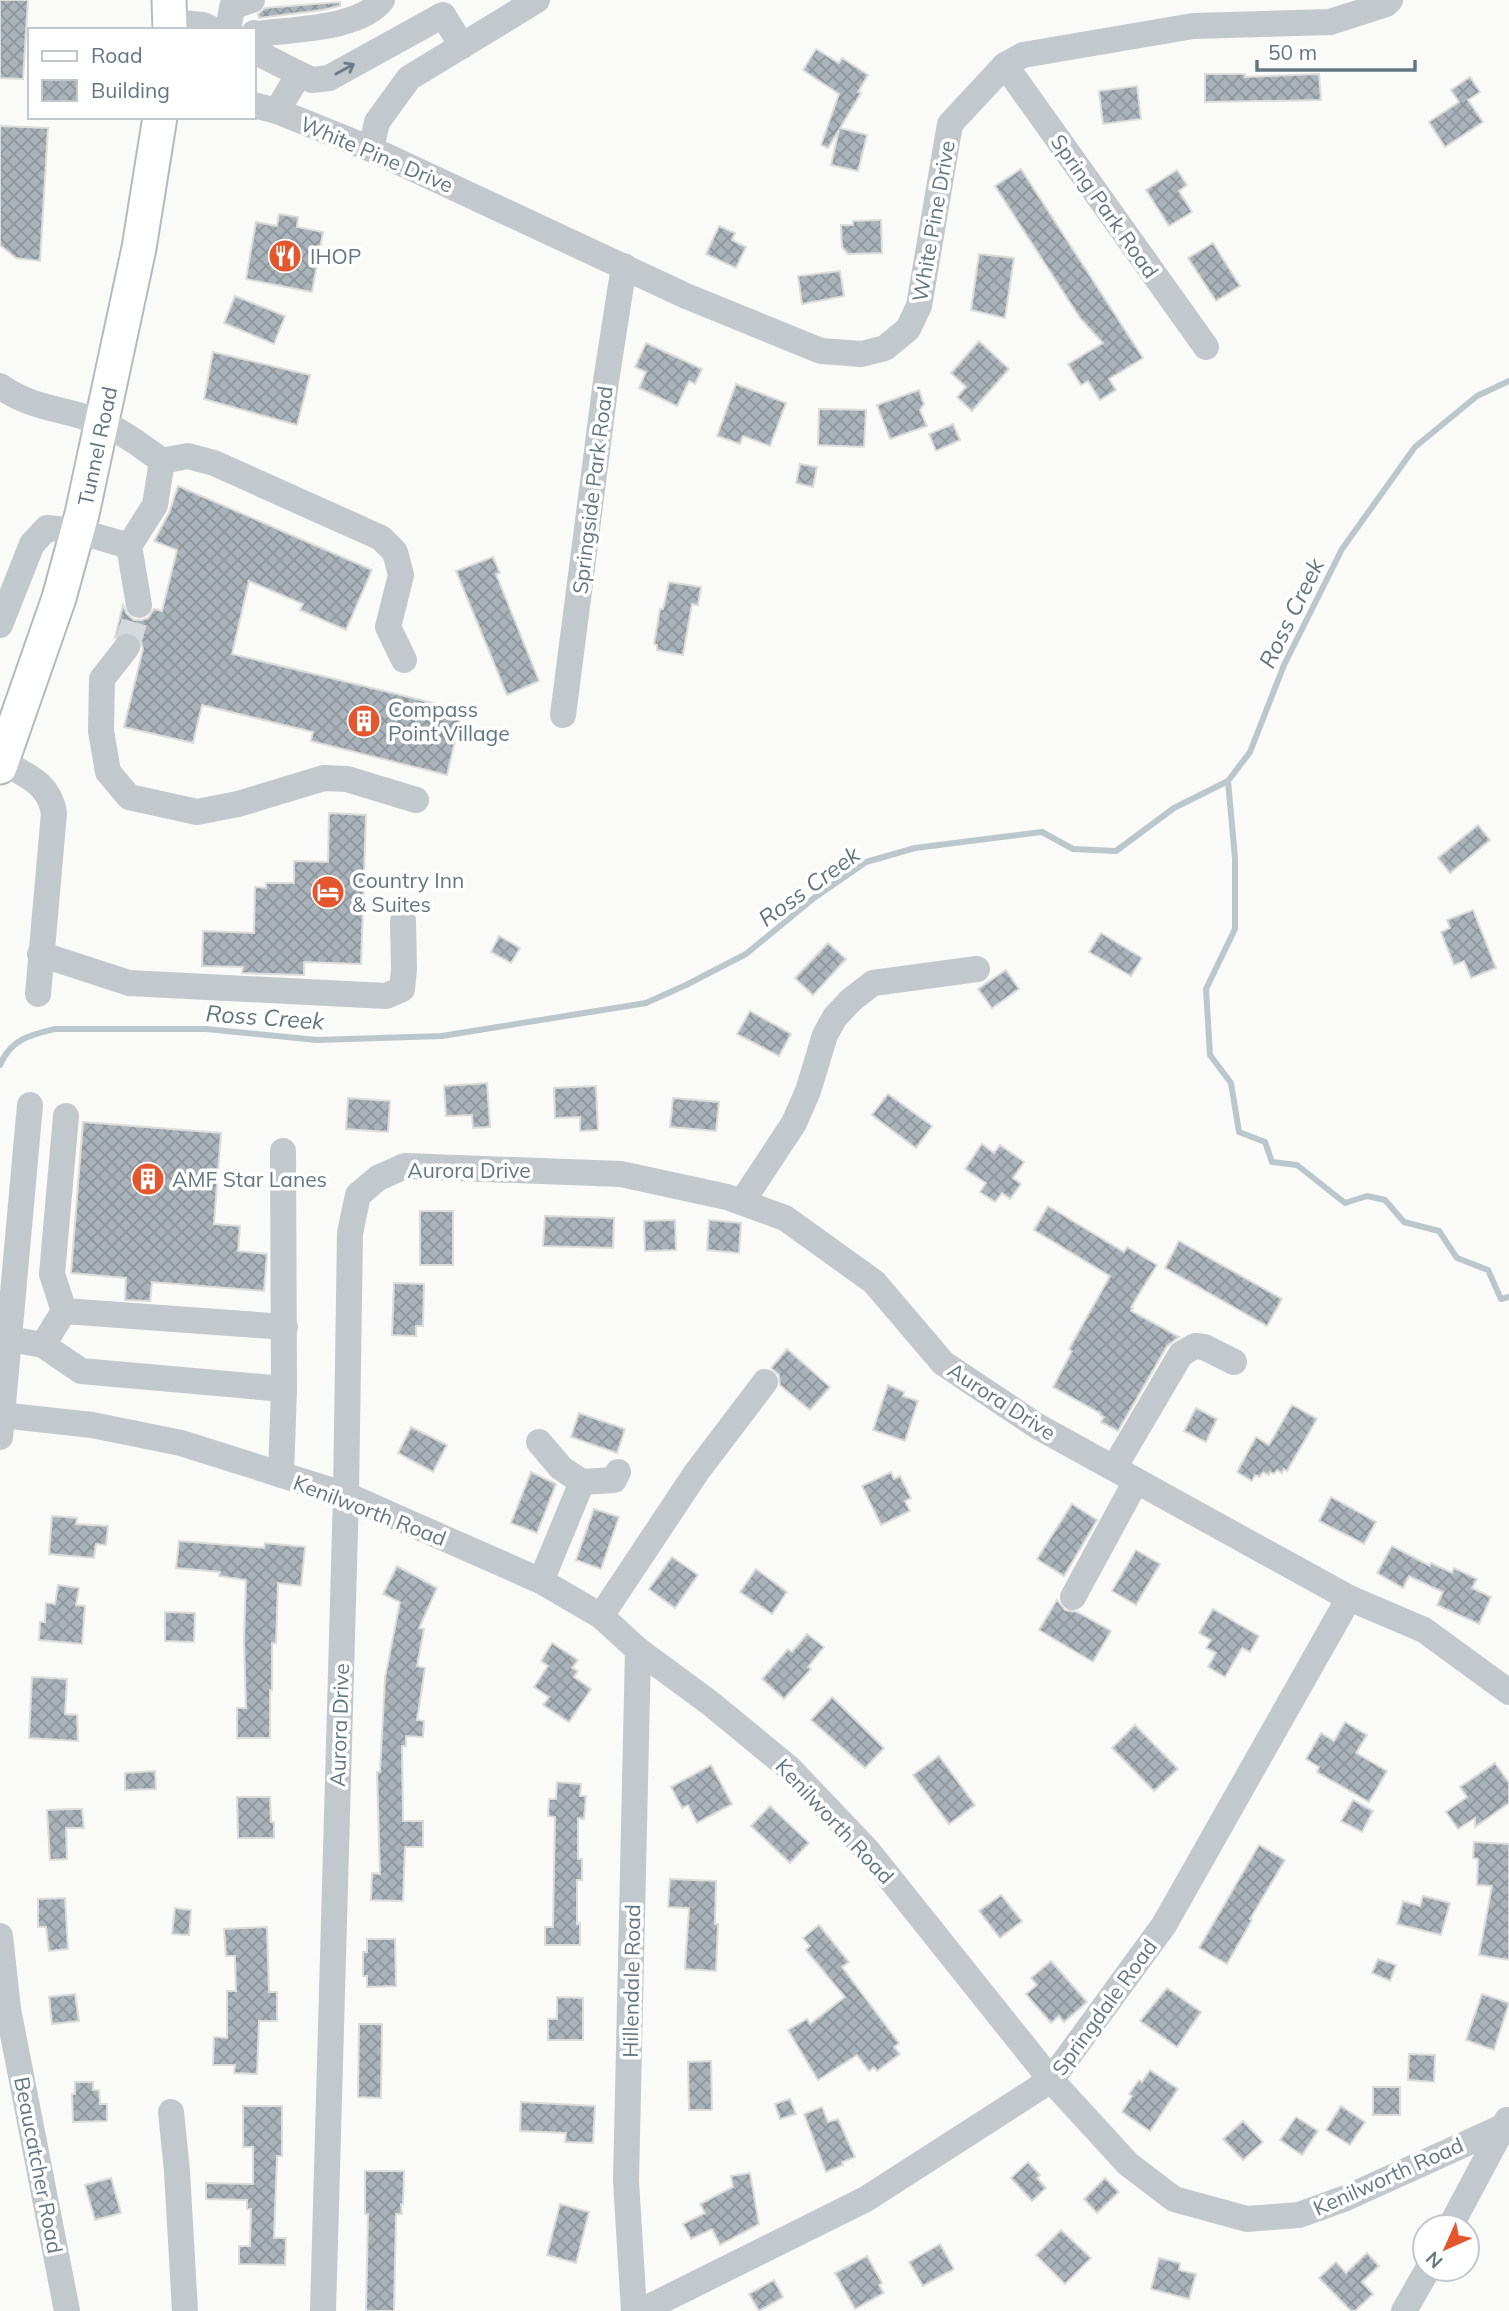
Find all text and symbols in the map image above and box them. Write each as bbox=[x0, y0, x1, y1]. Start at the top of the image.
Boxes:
legend bbox=[28, 28, 256, 119]
scale bar bbox=[1257, 28, 1414, 72]
text: 50 m bbox=[1268, 39, 1317, 65]
text: Road bbox=[91, 42, 142, 68]
one-way arrow bbox=[335, 62, 355, 76]
text: Building bbox=[91, 77, 170, 103]
street label: White Pine Drive bbox=[297, 110, 457, 198]
street label: Spring Park Road bbox=[1046, 129, 1164, 283]
street label: White Pine Drive bbox=[906, 138, 960, 304]
restaurant icon: IHOP bbox=[266, 237, 304, 275]
place label: IHOP bbox=[310, 243, 361, 269]
street label: Tunnel Road bbox=[72, 384, 122, 508]
street label: Springside Park Road bbox=[566, 385, 618, 595]
water label: Ross Creek bbox=[1252, 552, 1330, 673]
place label: Compass Point Village bbox=[388, 696, 510, 746]
building icon: Compass Point Village bbox=[345, 702, 383, 740]
water label: Ross Creek bbox=[753, 839, 866, 933]
place label: Country Inn & Suites bbox=[352, 867, 464, 917]
hotel icon: Country Inn & Suites bbox=[309, 873, 347, 911]
water label: Ross Creek bbox=[205, 998, 326, 1036]
street label: Aurora Drive bbox=[407, 1157, 531, 1183]
building icon: AMF Star Lanes bbox=[129, 1160, 167, 1198]
place label: AMF Star Lanes bbox=[172, 1166, 327, 1192]
street label: Aurora Drive bbox=[943, 1357, 1061, 1445]
street label: Kenilworth Road bbox=[290, 1469, 450, 1551]
street label: Aurora Drive bbox=[324, 1663, 354, 1787]
street label: Kenilworth Road bbox=[770, 1753, 900, 1889]
street label: Hillendale Road bbox=[617, 1904, 645, 2058]
street label: Springdale Road bbox=[1046, 1934, 1162, 2080]
street label: Beaucatcher Road bbox=[9, 2075, 69, 2255]
street label: Kenilworth Road bbox=[1309, 2131, 1467, 2221]
north arrow bbox=[1411, 2213, 1481, 2283]
text: N bbox=[1420, 2246, 1448, 2274]

